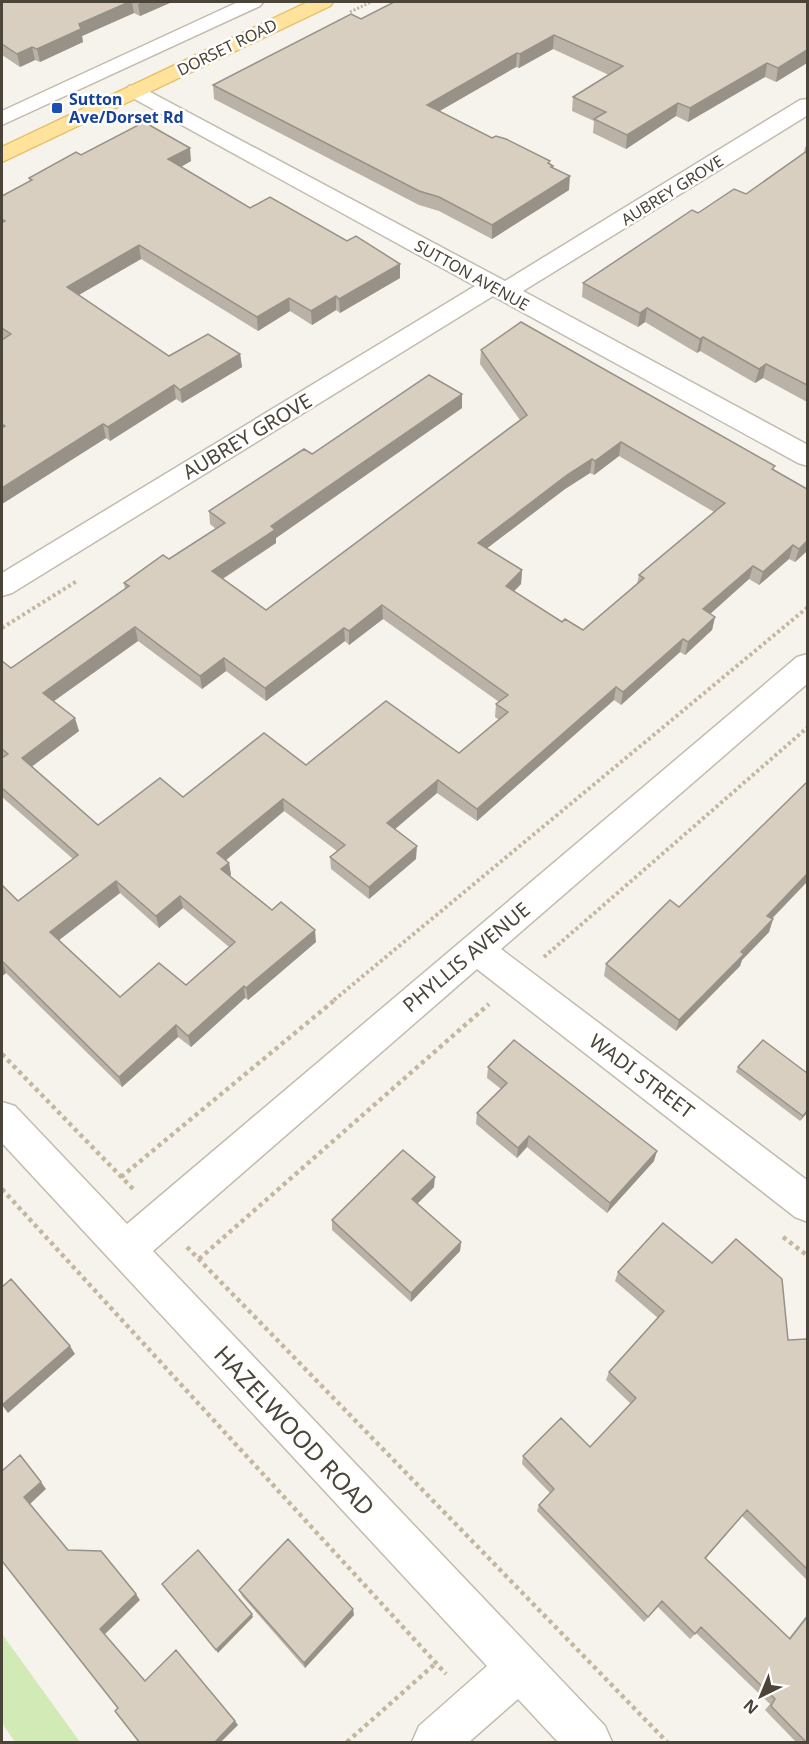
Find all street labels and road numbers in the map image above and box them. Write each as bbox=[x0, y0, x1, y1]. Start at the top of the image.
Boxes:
street label: DORSET ROAD bbox=[173, 13, 281, 81]
street label: AUBREY GROVE bbox=[617, 150, 727, 230]
street label: SUTTON AVENUE bbox=[411, 234, 533, 316]
street label: AUBREY GROVE bbox=[177, 387, 317, 485]
street label: PHYLLIS AVENUE bbox=[397, 896, 535, 1018]
street label: WADI STREET bbox=[584, 1028, 700, 1124]
street label: HAZELWOOD ROAD bbox=[207, 1338, 383, 1522]

